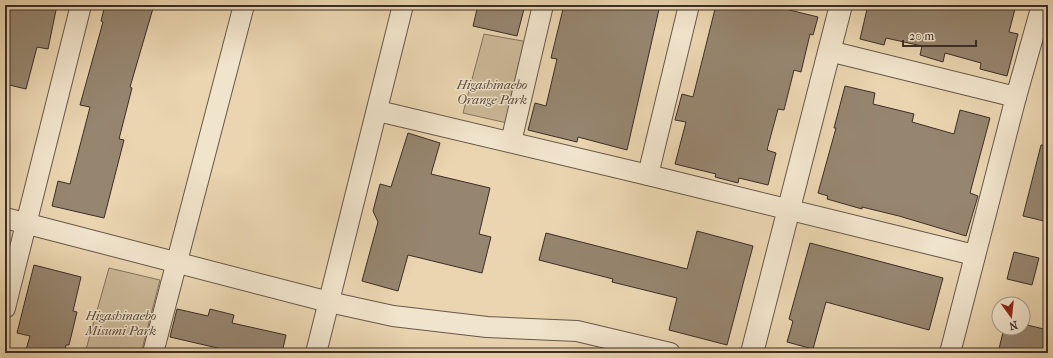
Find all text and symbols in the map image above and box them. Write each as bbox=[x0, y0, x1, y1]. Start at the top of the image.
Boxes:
scale bar bbox=[903, 22, 976, 48]
text: 20 m bbox=[909, 29, 934, 43]
park label: Higashinaebo Orange Park bbox=[456, 77, 528, 107]
north arrow bbox=[991, 296, 1031, 336]
park label: Higashinaebo Misumi Park bbox=[85, 308, 157, 338]
text: N bbox=[1007, 318, 1019, 333]

